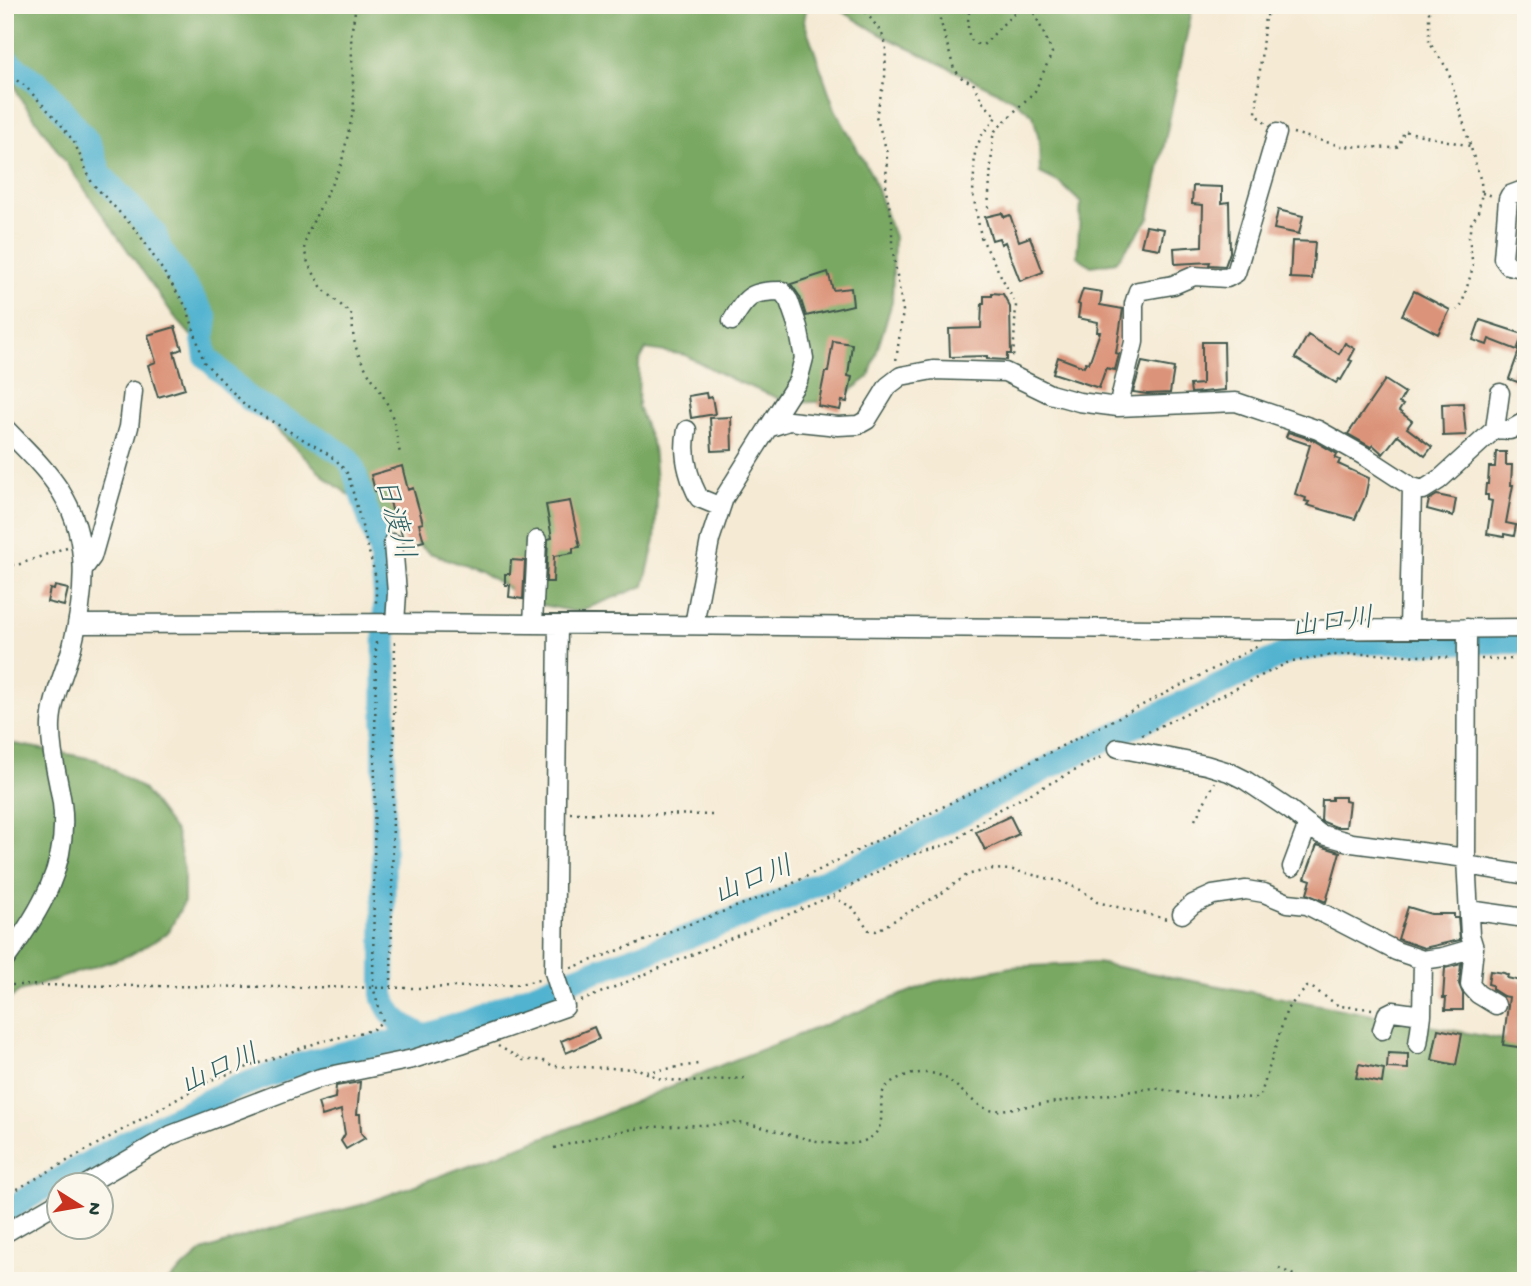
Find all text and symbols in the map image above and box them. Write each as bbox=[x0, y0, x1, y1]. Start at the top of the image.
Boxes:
water label: 日渡川 bbox=[366, 474, 420, 564]
water label: 山口川 bbox=[1289, 603, 1376, 646]
water label: 山口川 bbox=[709, 851, 799, 913]
water label: 山口川 bbox=[175, 1039, 265, 1103]
north arrow bbox=[46, 1170, 116, 1240]
text: N bbox=[81, 1200, 106, 1217]

